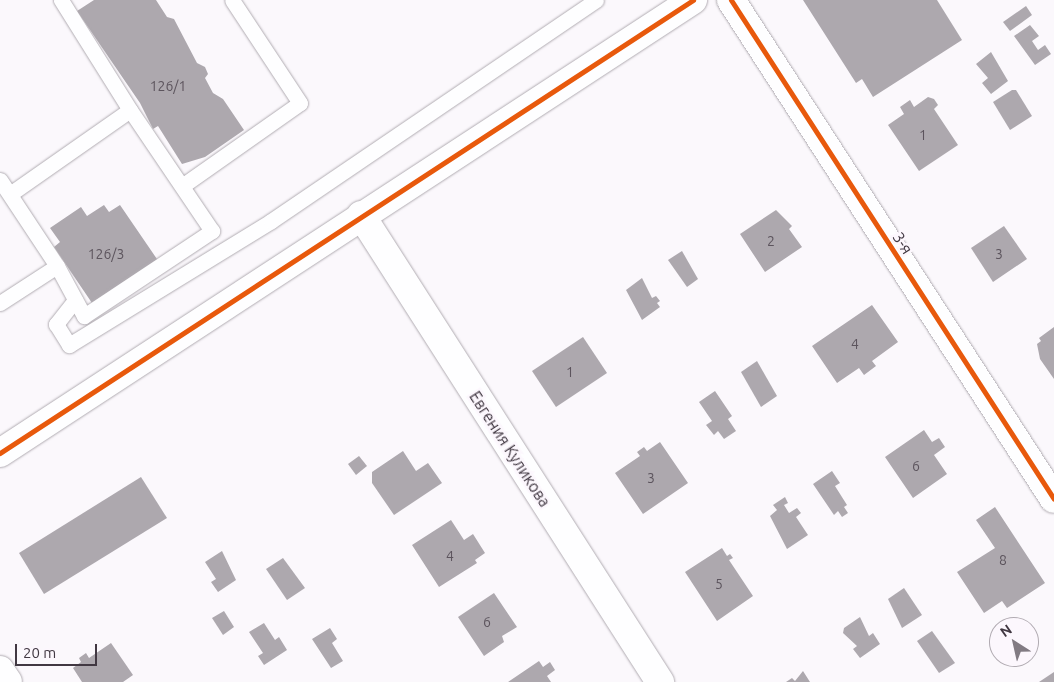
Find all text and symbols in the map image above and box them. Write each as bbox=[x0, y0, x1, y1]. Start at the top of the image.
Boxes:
house number: 126/1 bbox=[150, 78, 186, 94]
house number: 1 bbox=[919, 127, 927, 143]
street label: 3-я bbox=[889, 228, 917, 258]
house number: 2 bbox=[767, 233, 775, 249]
house number: 126/3 bbox=[88, 246, 124, 262]
house number: 3 bbox=[995, 246, 1003, 262]
house number: 4 bbox=[851, 336, 859, 352]
house number: 1 bbox=[566, 364, 574, 380]
street label: Евгения Куликова bbox=[465, 388, 555, 510]
house number: 6 bbox=[912, 458, 920, 474]
house number: 3 bbox=[647, 470, 655, 486]
house number: 4 bbox=[446, 548, 454, 564]
house number: 8 bbox=[999, 552, 1007, 568]
house number: 5 bbox=[715, 576, 723, 592]
house number: 6 bbox=[483, 614, 491, 630]
north arrow bbox=[989, 617, 1039, 667]
text: N bbox=[997, 621, 1015, 640]
scale bar bbox=[18, 634, 100, 666]
text: 20 m bbox=[23, 644, 56, 661]

